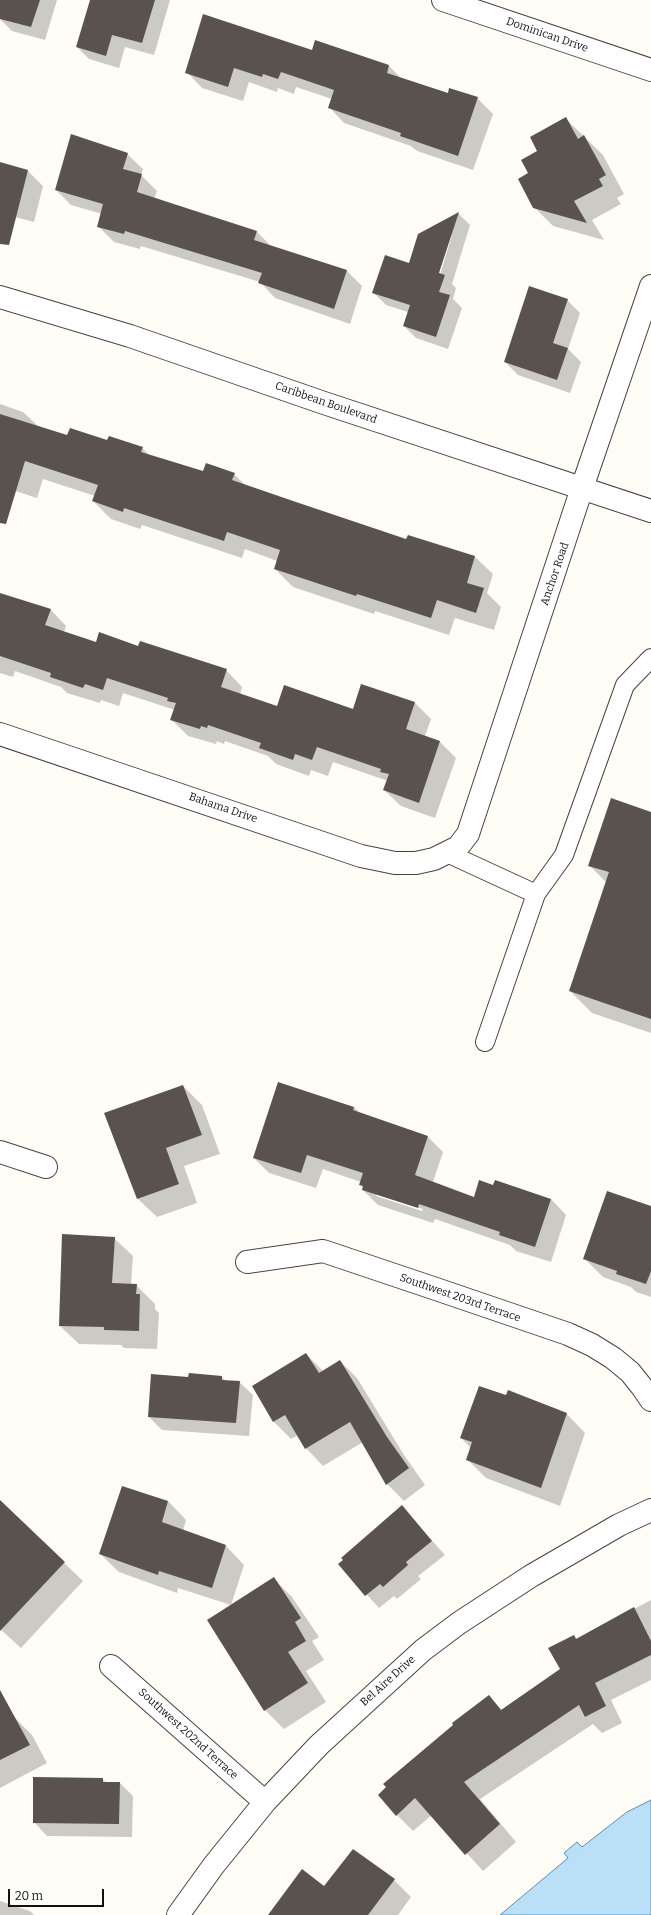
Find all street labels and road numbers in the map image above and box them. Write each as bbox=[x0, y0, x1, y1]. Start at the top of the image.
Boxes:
street label: Dominican Drive bbox=[504, 15, 590, 55]
street label: Caribbean Boulevard bbox=[273, 379, 379, 427]
street label: Anchor Road bbox=[538, 541, 572, 607]
street label: Bahama Drive bbox=[187, 790, 259, 826]
street label: Southwest 203rd Terrace bbox=[398, 1271, 522, 1325]
street label: Bel Aire Drive bbox=[358, 1653, 418, 1709]
street label: Southwest 202nd Terrace bbox=[136, 1686, 240, 1782]

